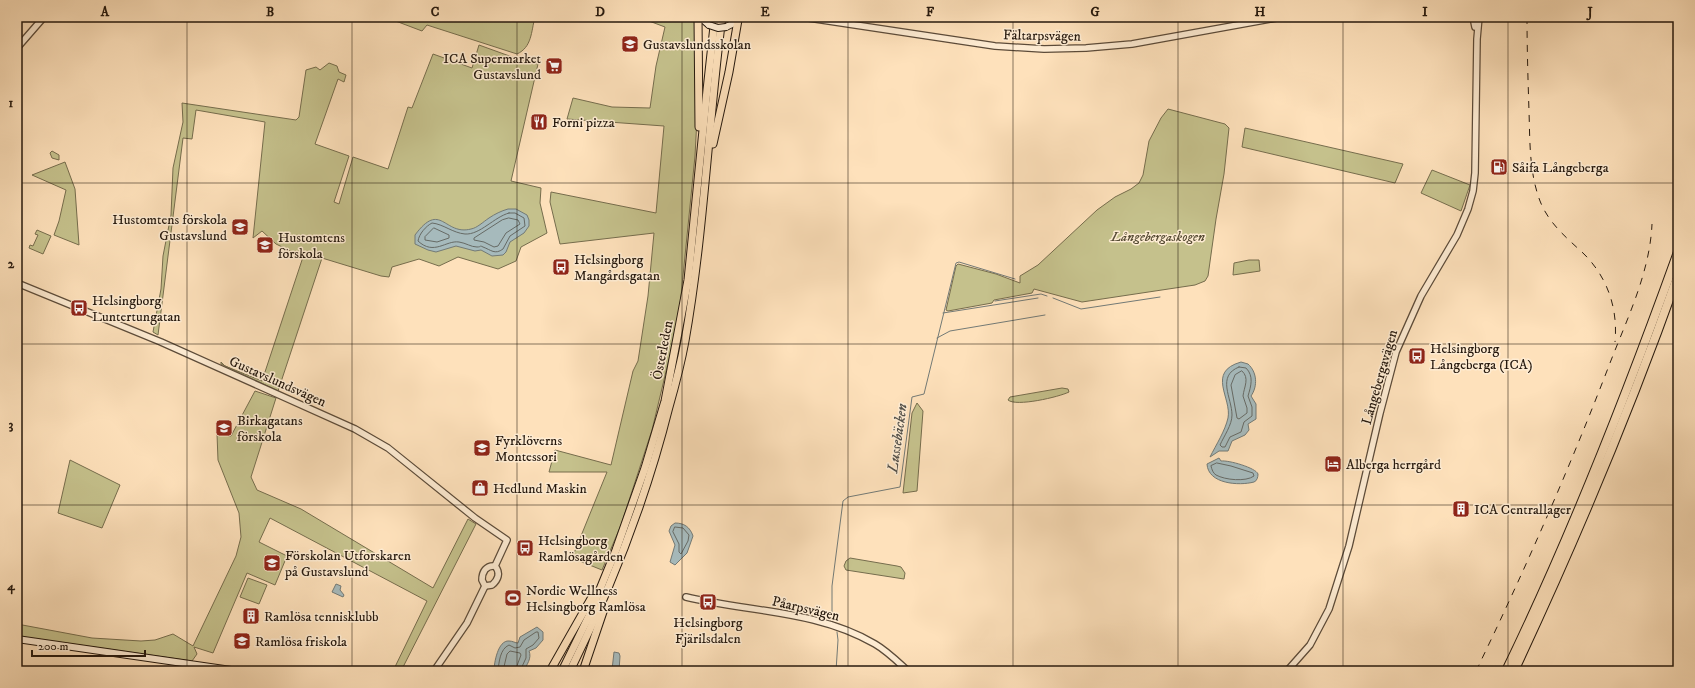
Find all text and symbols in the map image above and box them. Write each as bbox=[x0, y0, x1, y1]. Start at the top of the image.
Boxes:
text: A bbox=[100, 4, 110, 20]
text: B bbox=[266, 4, 274, 20]
text: C bbox=[431, 4, 440, 20]
text: D bbox=[595, 4, 605, 20]
text: E bbox=[760, 4, 770, 20]
text: F bbox=[926, 4, 935, 20]
text: G bbox=[1090, 4, 1100, 20]
text: H bbox=[1255, 4, 1266, 20]
text: I bbox=[1422, 4, 1428, 20]
text: J bbox=[1585, 4, 1593, 21]
street label: Fältarpsvägen bbox=[1003, 26, 1082, 46]
school or university icon: Gustavslundsskolan bbox=[620, 34, 640, 54]
place label: Gustavslundsskolan bbox=[643, 36, 752, 54]
place label: ICA Supermarket Gustavslund bbox=[443, 50, 542, 84]
supermarket icon: ICA Supermarket Gustavslund bbox=[544, 56, 564, 76]
text: 1 bbox=[9, 95, 14, 111]
restaurant icon: Forni pizza bbox=[529, 112, 549, 132]
place label: Forni pizza bbox=[552, 114, 615, 132]
fuel station icon: Såifa Långeberga bbox=[1489, 157, 1509, 177]
place label: Såifa Långeberga bbox=[1512, 159, 1609, 177]
place label: Hustomtens förskola Gustavslund bbox=[112, 211, 227, 245]
school or university icon: Hustomtens förskola Gustavslund bbox=[230, 217, 250, 237]
park label: Långebergaskogen bbox=[1110, 228, 1205, 246]
place label: Hustomtens förskola bbox=[278, 229, 345, 263]
school or university icon: Hustomtens förskola bbox=[255, 235, 275, 255]
place label: Helsingborg Mangårdsgatan bbox=[574, 251, 661, 285]
text: 2 bbox=[8, 256, 15, 272]
bus stop icon: Helsingborg Mangårdsgatan bbox=[551, 257, 571, 277]
place label: Helsingborg Luntertungatan bbox=[92, 292, 181, 326]
bus stop icon: Helsingborg Luntertungatan bbox=[69, 298, 89, 318]
street label: Österleden bbox=[648, 318, 678, 381]
street label: Långebergavägen bbox=[1358, 327, 1402, 427]
place label: Helsingborg Långeberga (ICA) bbox=[1430, 340, 1533, 374]
bus stop icon: Helsingborg Långeberga (ICA) bbox=[1407, 346, 1427, 366]
street label: Gustavslundsvägen bbox=[226, 352, 330, 412]
water label: Lussebäcken bbox=[883, 402, 912, 475]
place label: Birkagatans förskola bbox=[237, 412, 303, 446]
text: 3 bbox=[9, 417, 14, 433]
school or university icon: Birkagatans förskola bbox=[214, 418, 234, 438]
place label: Fyrklöverns Montessori bbox=[495, 432, 562, 466]
school or university icon: Fyrklöverns Montessori bbox=[472, 438, 492, 458]
hotel icon: Alberga herrgård bbox=[1323, 454, 1343, 474]
place label: Alberga herrgård bbox=[1346, 456, 1441, 474]
shop icon: Hedlund Maskin bbox=[470, 478, 490, 498]
place label: Hedlund Maskin bbox=[493, 480, 587, 498]
building icon: ICA Centrallager bbox=[1451, 499, 1471, 519]
place label: ICA Centrallager bbox=[1474, 501, 1572, 519]
place label: Helsingborg Ramlösagården bbox=[538, 532, 624, 566]
bus stop icon: Helsingborg Ramlösagården bbox=[515, 538, 535, 558]
place label: Förskolan Utforskaren på Gustavslund bbox=[284, 547, 412, 581]
school or university icon: Förskolan Utforskaren på Gustavslund bbox=[262, 553, 282, 573]
text: 4 bbox=[6, 578, 15, 595]
place label: Nordic Wellness Helsingborg Ramlösa bbox=[526, 582, 646, 616]
sports icon: Nordic Wellness Helsingborg Ramlösa bbox=[503, 588, 523, 608]
bus stop icon: Helsingborg Fjärilsdalen bbox=[698, 592, 718, 612]
street label: Påarpsvägen bbox=[770, 592, 842, 626]
building icon: Ramlösa tennisklubb bbox=[241, 606, 261, 626]
place label: Ramlösa tennisklubb bbox=[264, 608, 379, 626]
place label: Helsingborg Fjärilsdalen bbox=[673, 614, 743, 648]
school or university icon: Ramlösa friskola bbox=[232, 631, 252, 651]
scale bar bbox=[32, 632, 145, 658]
place label: Ramlösa friskola bbox=[255, 633, 347, 651]
text: 200 m bbox=[38, 639, 68, 654]

